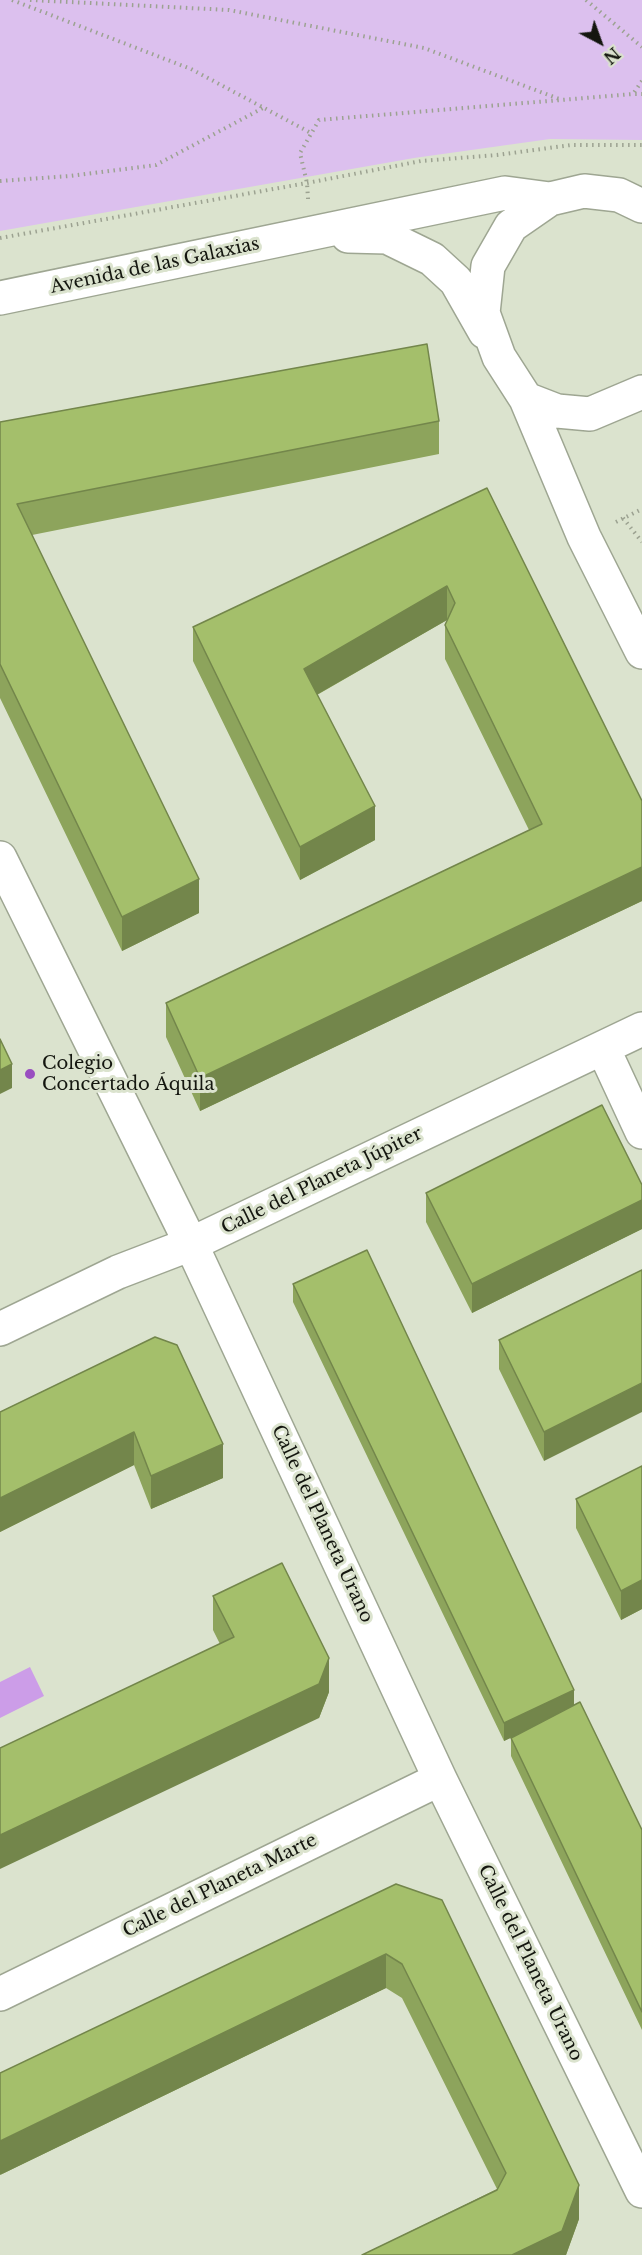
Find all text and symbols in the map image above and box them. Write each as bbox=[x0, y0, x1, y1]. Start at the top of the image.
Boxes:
north arrow bbox=[570, 12, 630, 72]
text: N bbox=[600, 43, 624, 68]
street label: Avenida de las Galaxias bbox=[49, 233, 261, 299]
place label: Colegio Concertado Áquila bbox=[42, 1053, 214, 1096]
marker: Colegio Concertado Áquila bbox=[23, 1067, 37, 1081]
street label: Calle del Planeta Júpiter bbox=[218, 1123, 426, 1239]
street label: Calle del Planeta Urano bbox=[267, 1422, 377, 1626]
street label: Calle del Planeta Marte bbox=[119, 1830, 321, 1942]
street label: Calle del Planeta Urano bbox=[473, 1861, 587, 2065]

